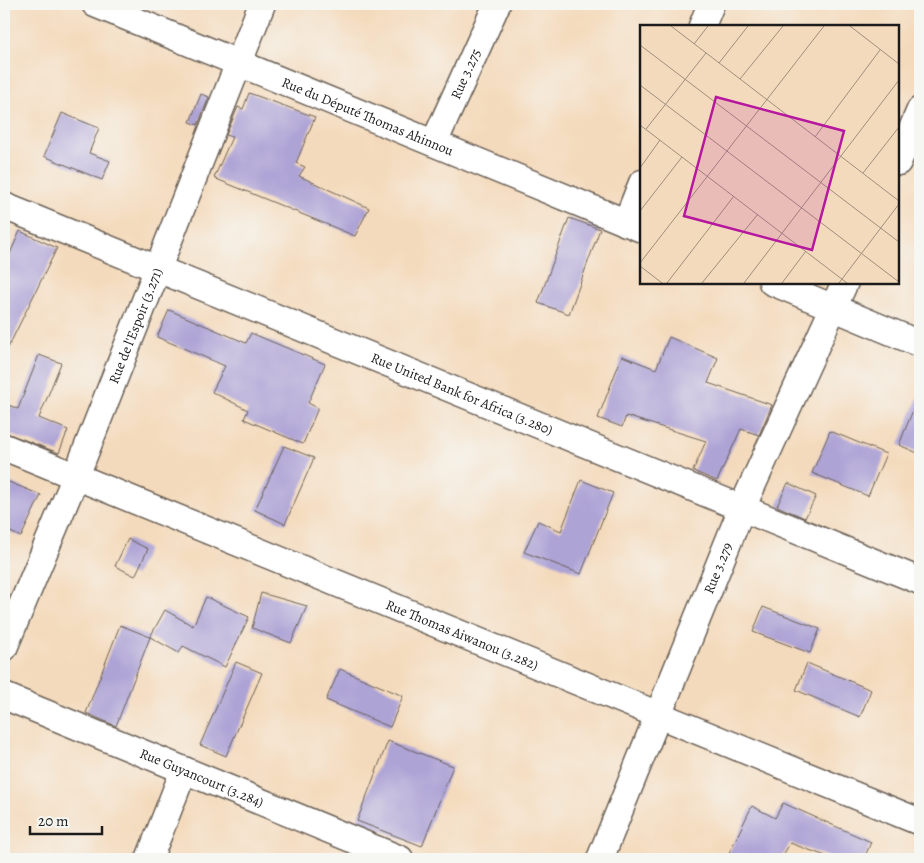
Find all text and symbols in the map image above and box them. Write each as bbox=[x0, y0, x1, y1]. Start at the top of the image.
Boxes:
inset map bbox=[640, 25, 899, 284]
street label: Rue 3.275 bbox=[446, 46, 486, 102]
street label: Rue du Député Thomas Ahinnou bbox=[279, 73, 457, 161]
street label: Rue de l'Espoir (3.271) bbox=[104, 265, 167, 387]
street label: Rue United Bank for Africa (3.280) bbox=[368, 348, 556, 440]
street label: Rue 3.279 bbox=[699, 540, 737, 597]
street label: Rue Thomas Aiwanou (3.282) bbox=[383, 595, 541, 675]
street label: Rue Guyancourt (3.284) bbox=[137, 744, 267, 812]
scale bar bbox=[30, 803, 102, 835]
text: 20 m bbox=[38, 811, 69, 831]

